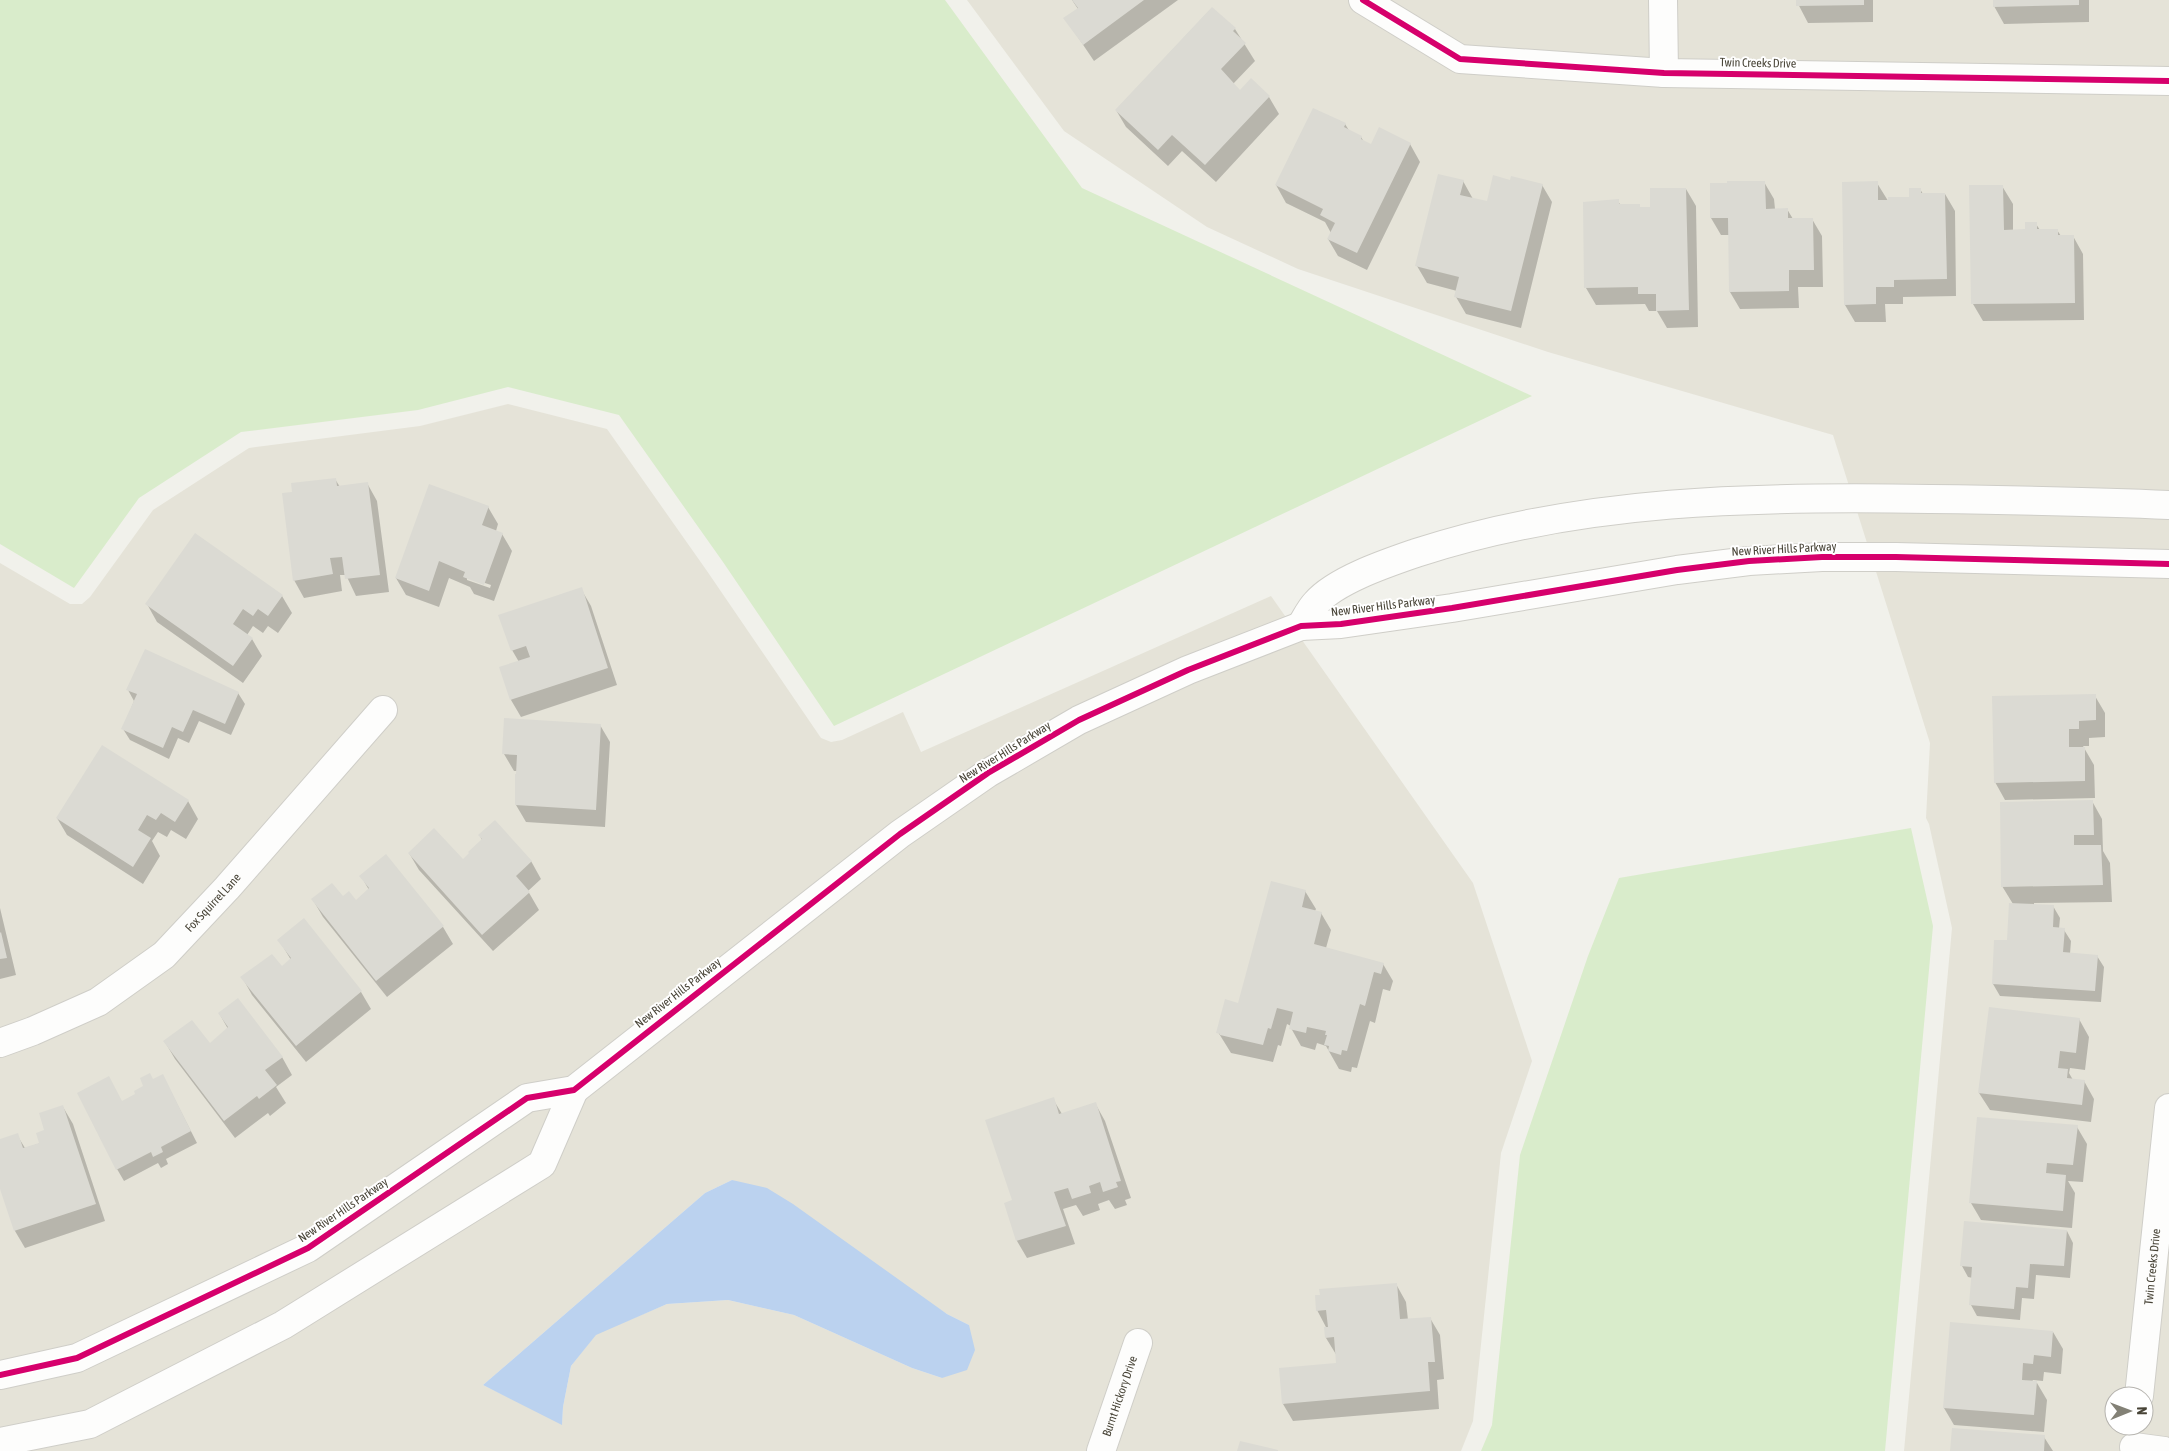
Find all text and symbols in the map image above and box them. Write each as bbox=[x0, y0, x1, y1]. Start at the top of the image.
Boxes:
street label: Twin Creeks Drive bbox=[1720, 55, 1796, 71]
street label: New River Hills Parkway bbox=[1731, 539, 1837, 559]
street label: New River Hills Parkway bbox=[1330, 593, 1436, 619]
street label: New River Hills Parkway bbox=[957, 718, 1053, 786]
street label: Fox Squirrel Lane bbox=[182, 870, 244, 935]
street label: New River Hills Parkway bbox=[632, 955, 724, 1031]
street label: New River Hills Parkway bbox=[296, 1175, 390, 1245]
street label: Twin Creeks Drive bbox=[2142, 1228, 2163, 1305]
street label: Burnt Hickory Drive bbox=[1100, 1354, 1140, 1438]
north arrow bbox=[2104, 1386, 2154, 1436]
text: N bbox=[2134, 1407, 2150, 1415]

